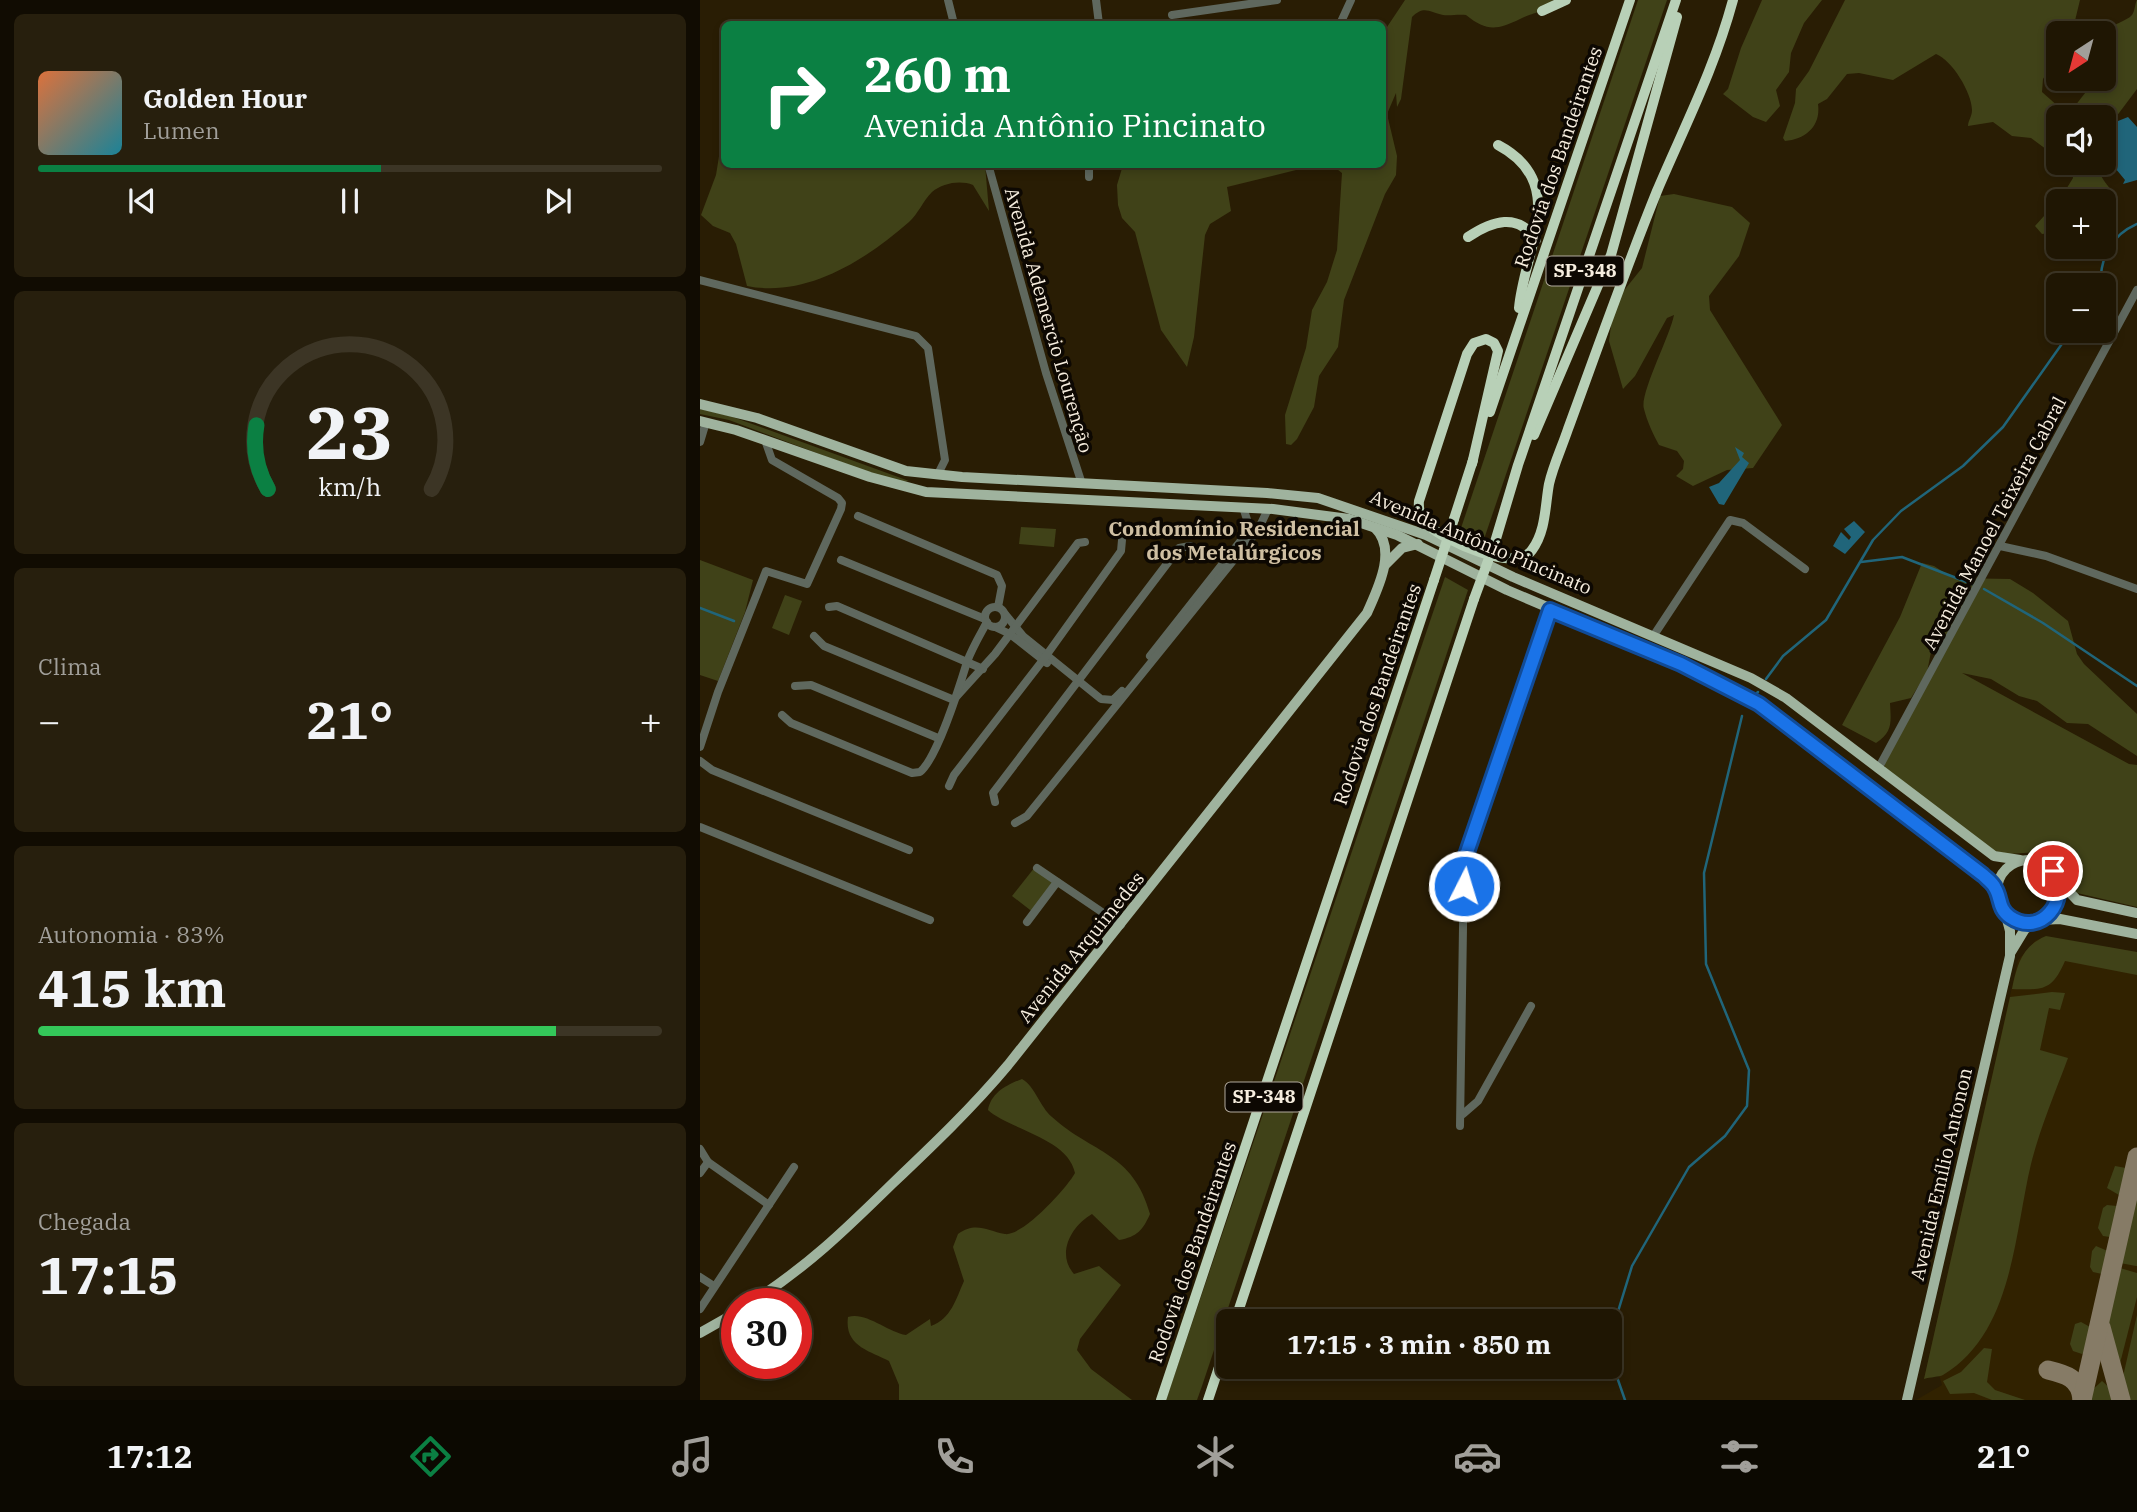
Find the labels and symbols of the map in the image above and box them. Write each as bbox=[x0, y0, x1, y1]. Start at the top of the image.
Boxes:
north arrow bbox=[2046, 21, 2116, 91]
street label: Rodovia dos Bandeirantes bbox=[1509, 43, 1607, 271]
street label: Avenida Ademercio Lourenção bbox=[1000, 185, 1098, 455]
road number: SP-348 bbox=[1546, 256, 1624, 286]
street label: Avenida Manoel Teixeira Cabral bbox=[1917, 392, 2071, 654]
street label: Avenida Antônio Pincinato bbox=[1367, 484, 1595, 600]
district label: Condomínio Residencial dos Metalúrgicos bbox=[1108, 514, 1360, 566]
street label: Rodovia dos Bandeirantes bbox=[1328, 580, 1426, 808]
pin bbox=[2023, 841, 2083, 901]
position arrow bbox=[1427, 849, 1501, 923]
street label: Avenida Arquimedes bbox=[1013, 867, 1149, 1027]
street label: Avenida Emílio Antonon bbox=[1905, 1065, 1977, 1283]
road number: SP-348 bbox=[1226, 1082, 1302, 1112]
street label: Rodovia dos Bandeirantes bbox=[1143, 1138, 1241, 1366]
speed limit sign: 30 bbox=[721, 1288, 812, 1379]

